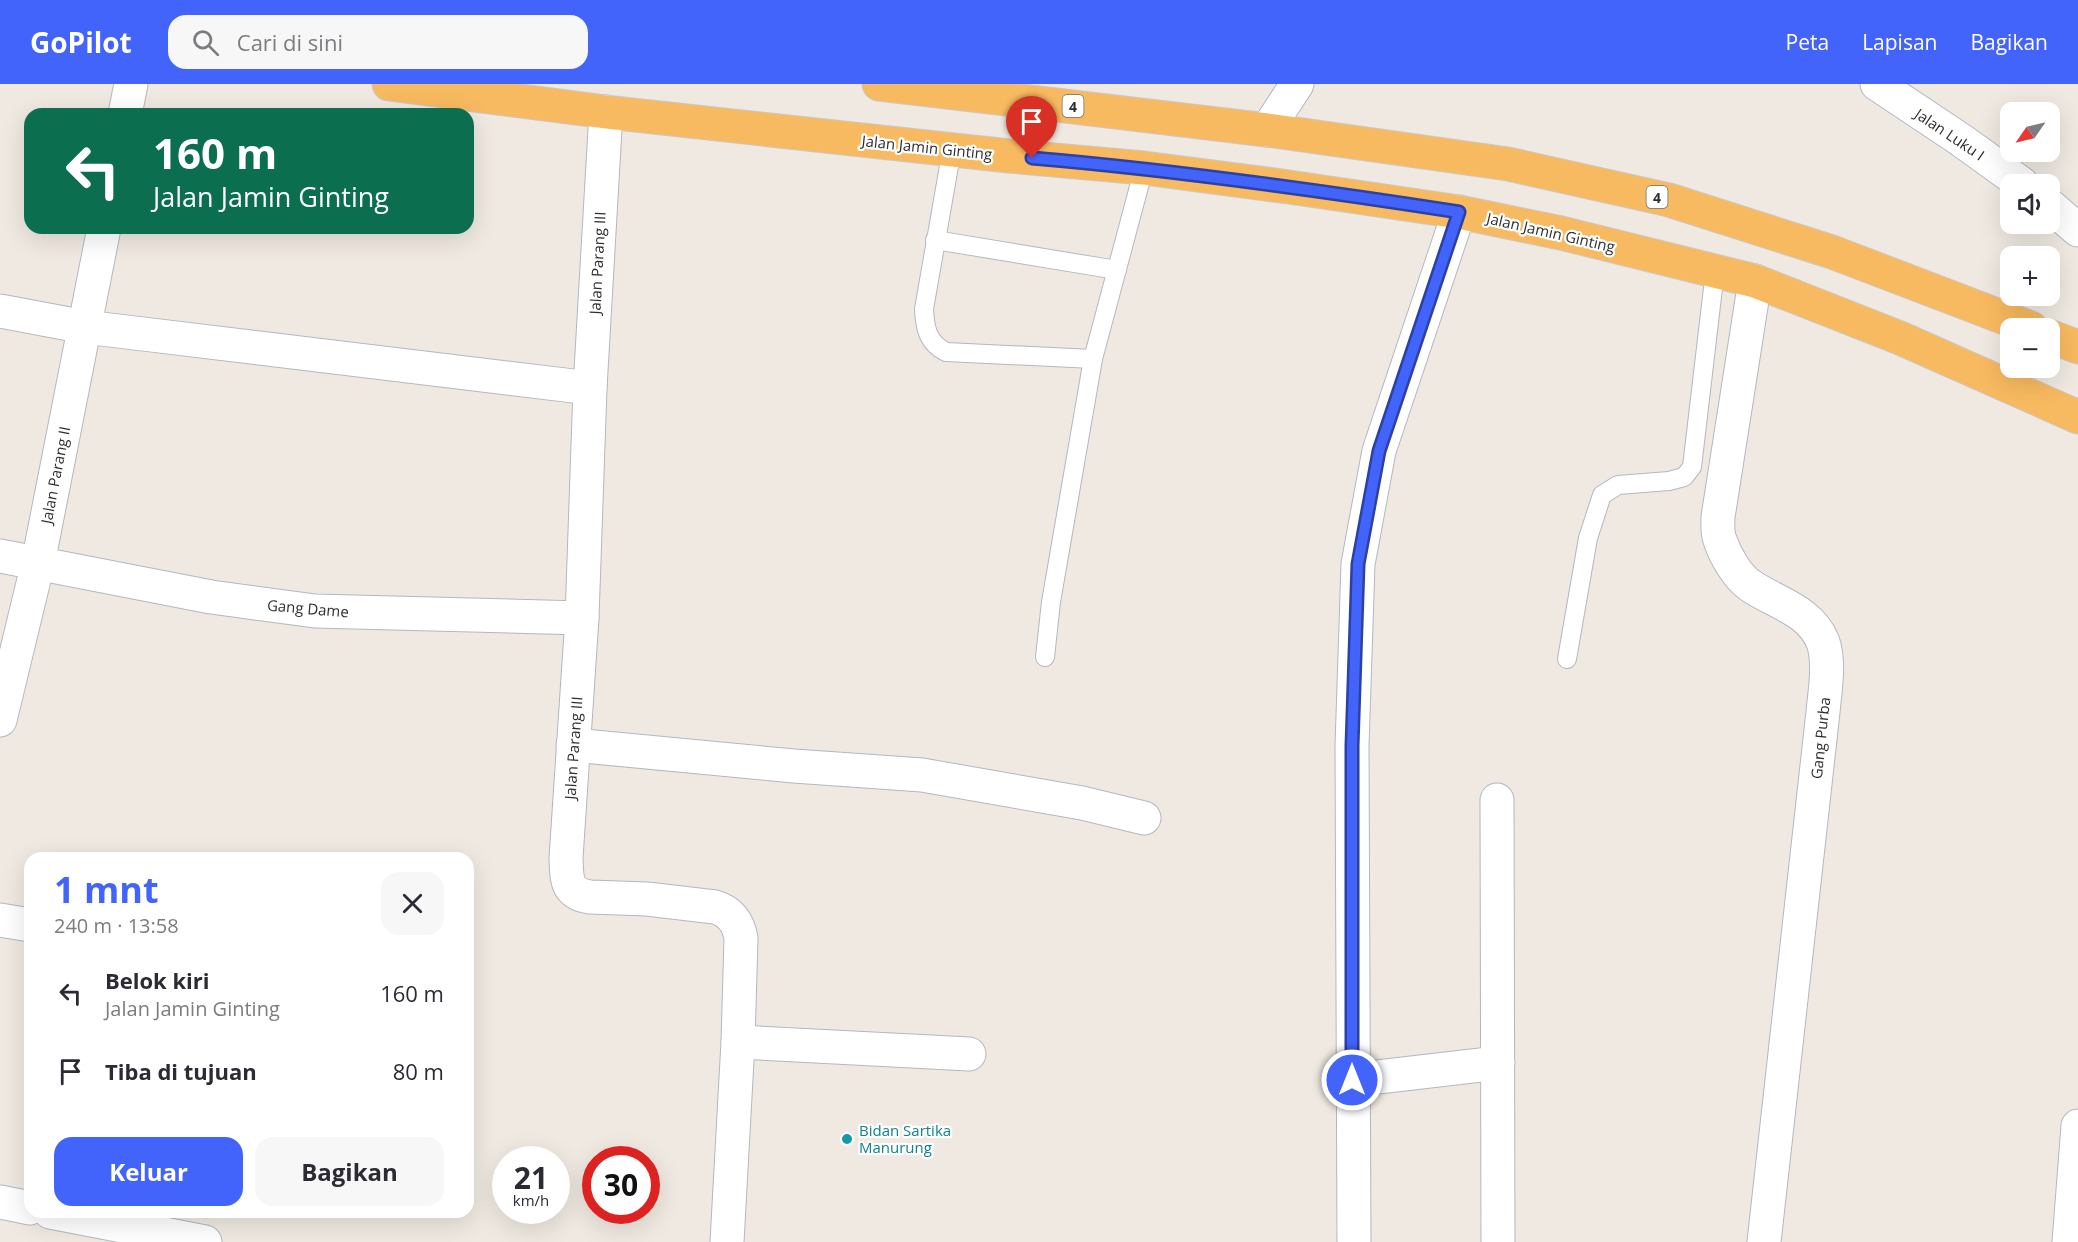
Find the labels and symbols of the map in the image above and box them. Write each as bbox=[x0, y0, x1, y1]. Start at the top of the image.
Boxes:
road number: 4 bbox=[1062, 95, 1084, 117]
pin bbox=[1006, 96, 1057, 158]
street label: Jalan Luku I bbox=[1910, 102, 1989, 165]
north arrow bbox=[2000, 102, 2060, 162]
street label: Jalan Jamin Ginting bbox=[859, 130, 993, 164]
road number: 4 bbox=[1646, 186, 1668, 208]
street label: Jalan Jamin Ginting bbox=[1483, 207, 1617, 256]
street label: Jalan Parang III bbox=[584, 211, 610, 317]
street label: Jalan Parang II bbox=[35, 424, 74, 527]
street label: Gang Dame bbox=[266, 594, 350, 622]
street label: Jalan Parang III bbox=[559, 696, 587, 802]
street label: Gang Purba bbox=[1806, 696, 1834, 780]
position arrow bbox=[1320, 1048, 1384, 1112]
place label: Bidan Sartika Manurung bbox=[859, 1120, 951, 1157]
marker: Bidan Sartika Manurung bbox=[840, 1132, 854, 1146]
speed limit sign: 30 bbox=[582, 1146, 660, 1224]

